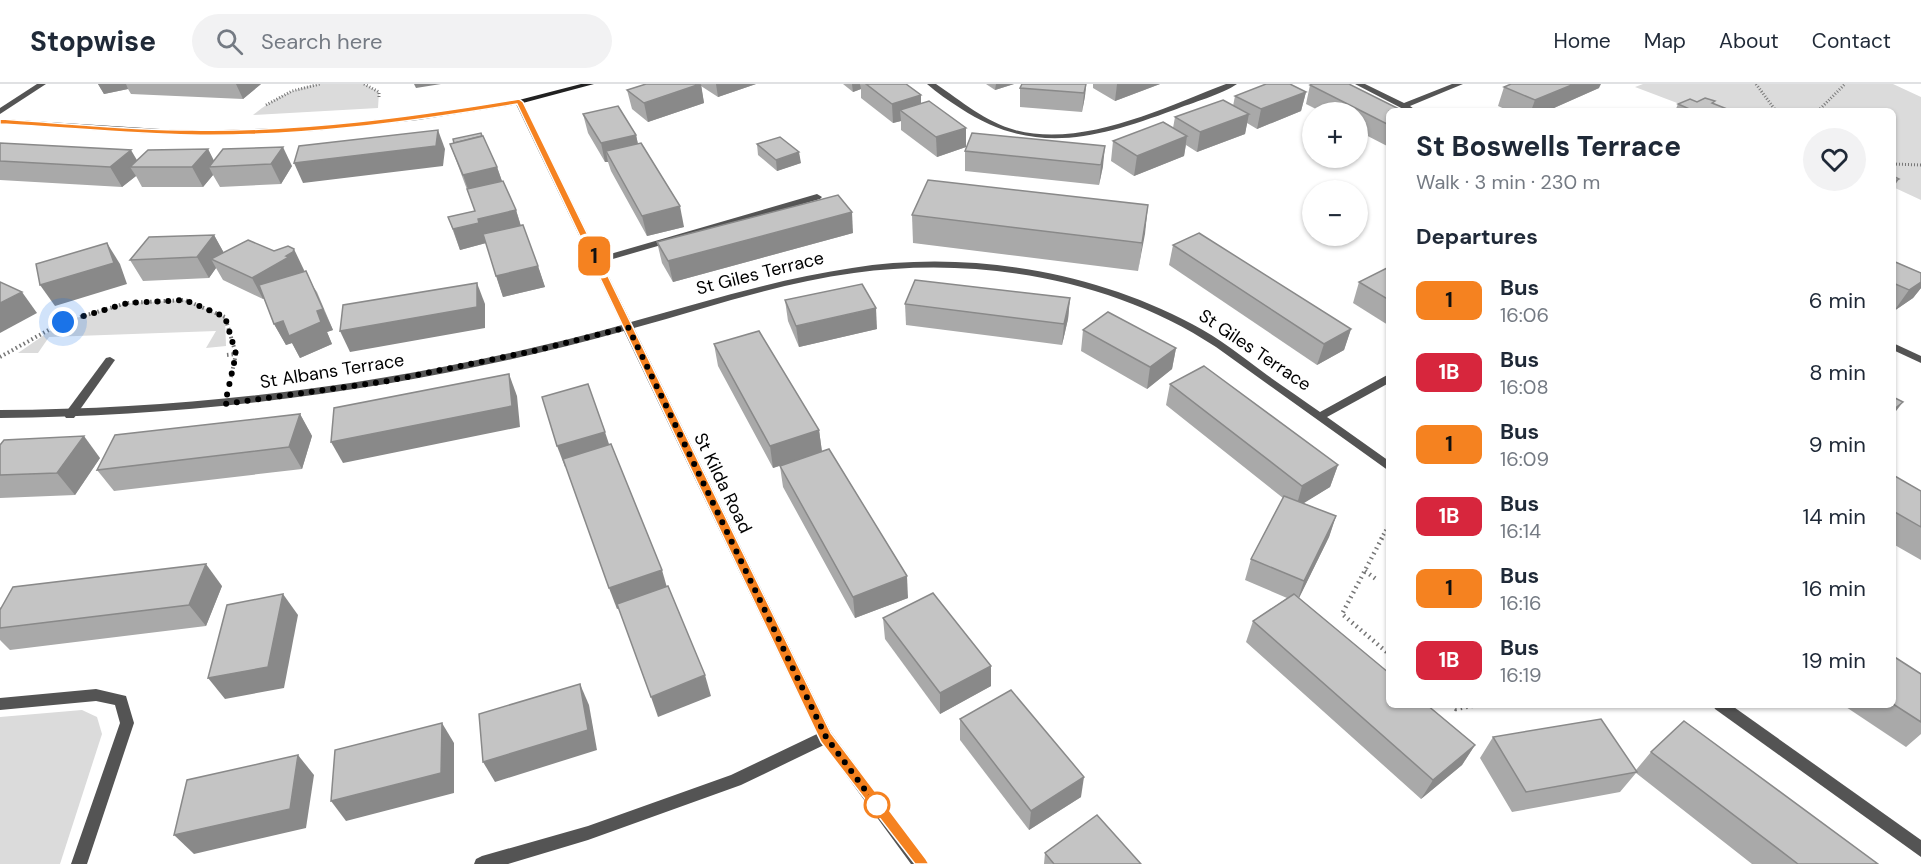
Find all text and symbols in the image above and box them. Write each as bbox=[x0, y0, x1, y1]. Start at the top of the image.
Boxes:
search box bbox=[192, 14, 612, 68]
text: Stopwise bbox=[30, 23, 156, 60]
icon: search bbox=[213, 25, 246, 58]
text: Search here bbox=[261, 27, 382, 56]
text: Home bbox=[1553, 27, 1611, 55]
text: Map bbox=[1644, 27, 1686, 55]
text: About bbox=[1719, 27, 1779, 55]
text: Contact bbox=[1812, 27, 1891, 55]
map controls bbox=[1302, 102, 1368, 246]
button: + bbox=[1302, 102, 1368, 168]
text: St Boswells Terrace bbox=[1416, 128, 1681, 165]
button: heart bbox=[1803, 128, 1866, 191]
text: Walk · 3 min · 230 m bbox=[1416, 169, 1600, 195]
button: − bbox=[1302, 180, 1368, 246]
text: Departures bbox=[1416, 222, 1538, 251]
line badge: 1 bbox=[574, 236, 614, 276]
text: 1 bbox=[590, 242, 598, 270]
street label: St Giles Terrace bbox=[694, 246, 826, 300]
text: Bus bbox=[1500, 273, 1539, 302]
text: 1 bbox=[1445, 286, 1453, 314]
text: 6 min bbox=[1809, 286, 1866, 315]
text: 16:06 bbox=[1500, 302, 1549, 328]
street label: St Giles Terrace bbox=[1194, 304, 1316, 396]
your location bbox=[48, 307, 78, 337]
text: Bus bbox=[1500, 345, 1539, 374]
street label: St Albans Terrace bbox=[258, 348, 406, 394]
text: 1B bbox=[1438, 358, 1460, 386]
text: 8 min bbox=[1809, 358, 1866, 387]
text: 16:08 bbox=[1500, 374, 1549, 400]
text: Bus bbox=[1500, 417, 1539, 446]
street label: St Kilda Road bbox=[688, 429, 758, 537]
text: 1 bbox=[1445, 430, 1453, 458]
text: 9 min bbox=[1809, 430, 1866, 459]
text: 16:09 bbox=[1500, 446, 1549, 472]
text: Bus bbox=[1500, 489, 1539, 518]
text: 1B bbox=[1438, 502, 1460, 530]
text: 14 min bbox=[1802, 502, 1866, 531]
text: 16:14 bbox=[1500, 518, 1541, 544]
text: Bus bbox=[1500, 561, 1539, 590]
text: 1 bbox=[1445, 574, 1453, 602]
text: 16 min bbox=[1802, 574, 1866, 603]
text: 16:16 bbox=[1500, 590, 1542, 616]
text: Bus bbox=[1500, 633, 1539, 662]
text: 1B bbox=[1438, 646, 1460, 674]
text: 19 min bbox=[1802, 646, 1866, 675]
text: 16:19 bbox=[1500, 662, 1542, 688]
unlabelled marker bbox=[864, 792, 890, 818]

